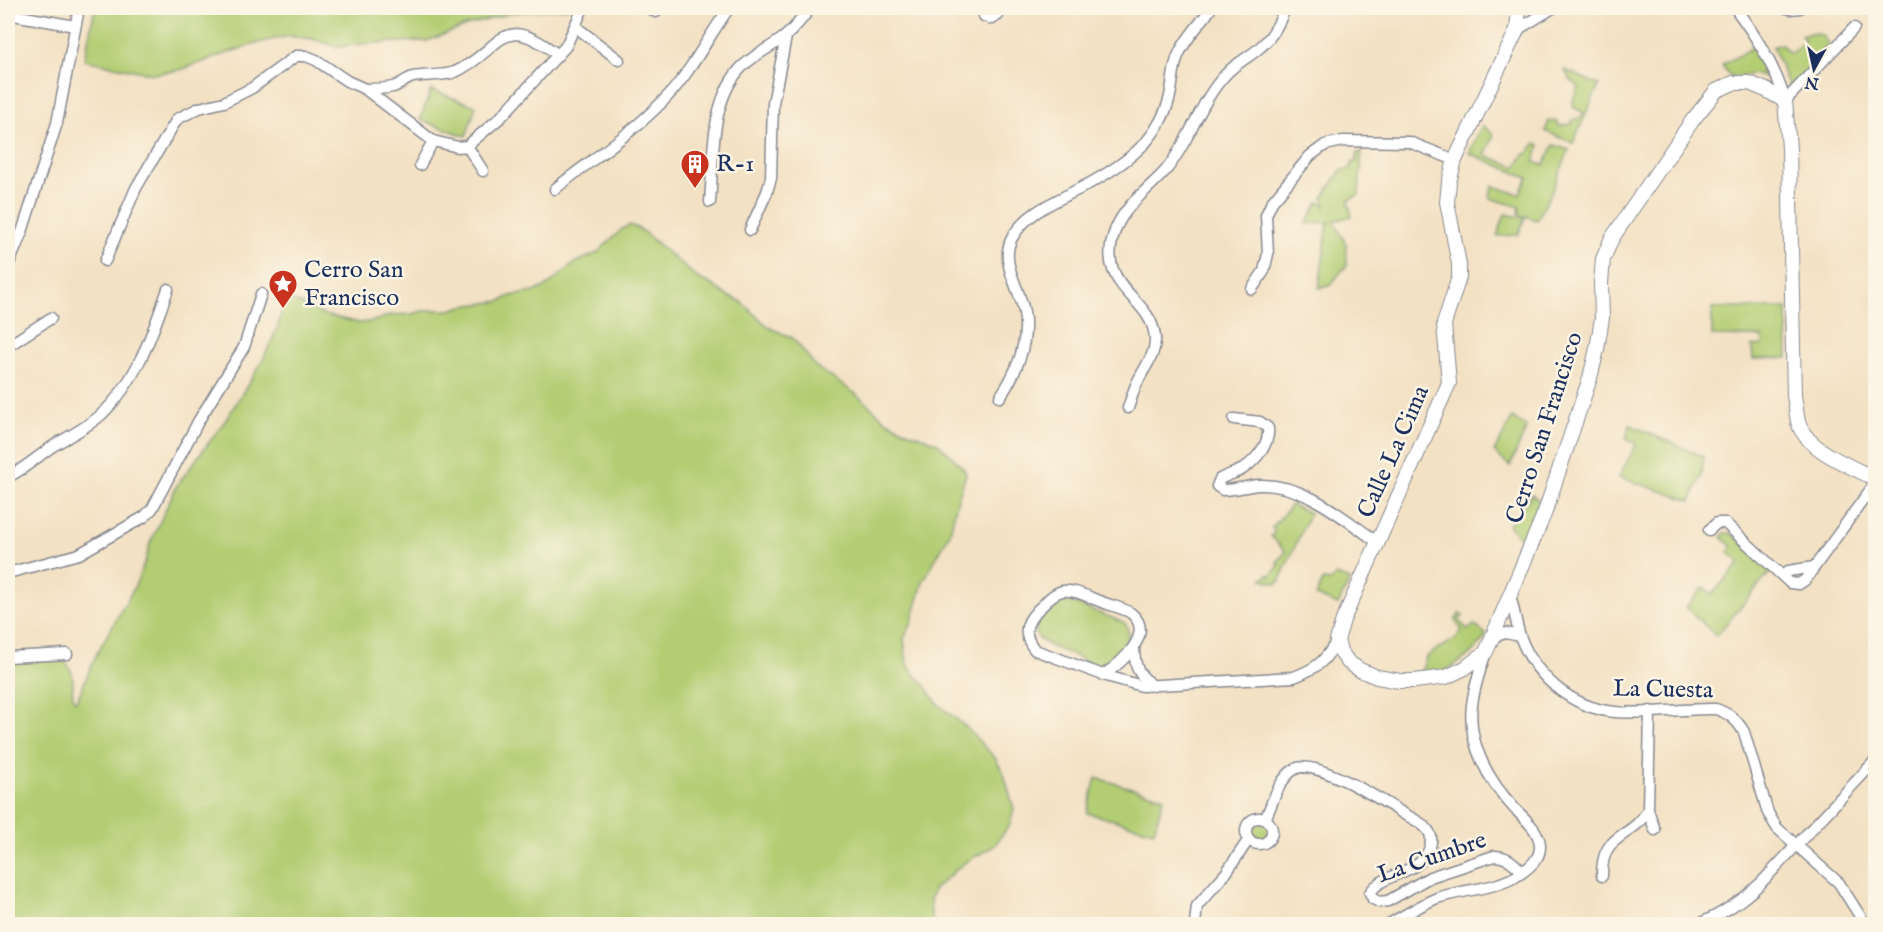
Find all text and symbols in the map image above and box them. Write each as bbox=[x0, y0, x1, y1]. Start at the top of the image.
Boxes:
north arrow bbox=[1784, 39, 1844, 99]
text: N bbox=[1804, 71, 1821, 93]
building icon: R-1 bbox=[679, 148, 711, 190]
place label: R-1 bbox=[716, 149, 754, 180]
place label: Cerro San Francisco bbox=[304, 255, 404, 314]
place icon: Cerro San Francisco bbox=[267, 268, 299, 310]
street label: Cerro San Francisco bbox=[1499, 328, 1591, 528]
street label: Calle La Cima bbox=[1351, 380, 1437, 523]
street label: La Cuesta bbox=[1613, 674, 1714, 706]
street label: La Cumbre bbox=[1373, 825, 1491, 891]

